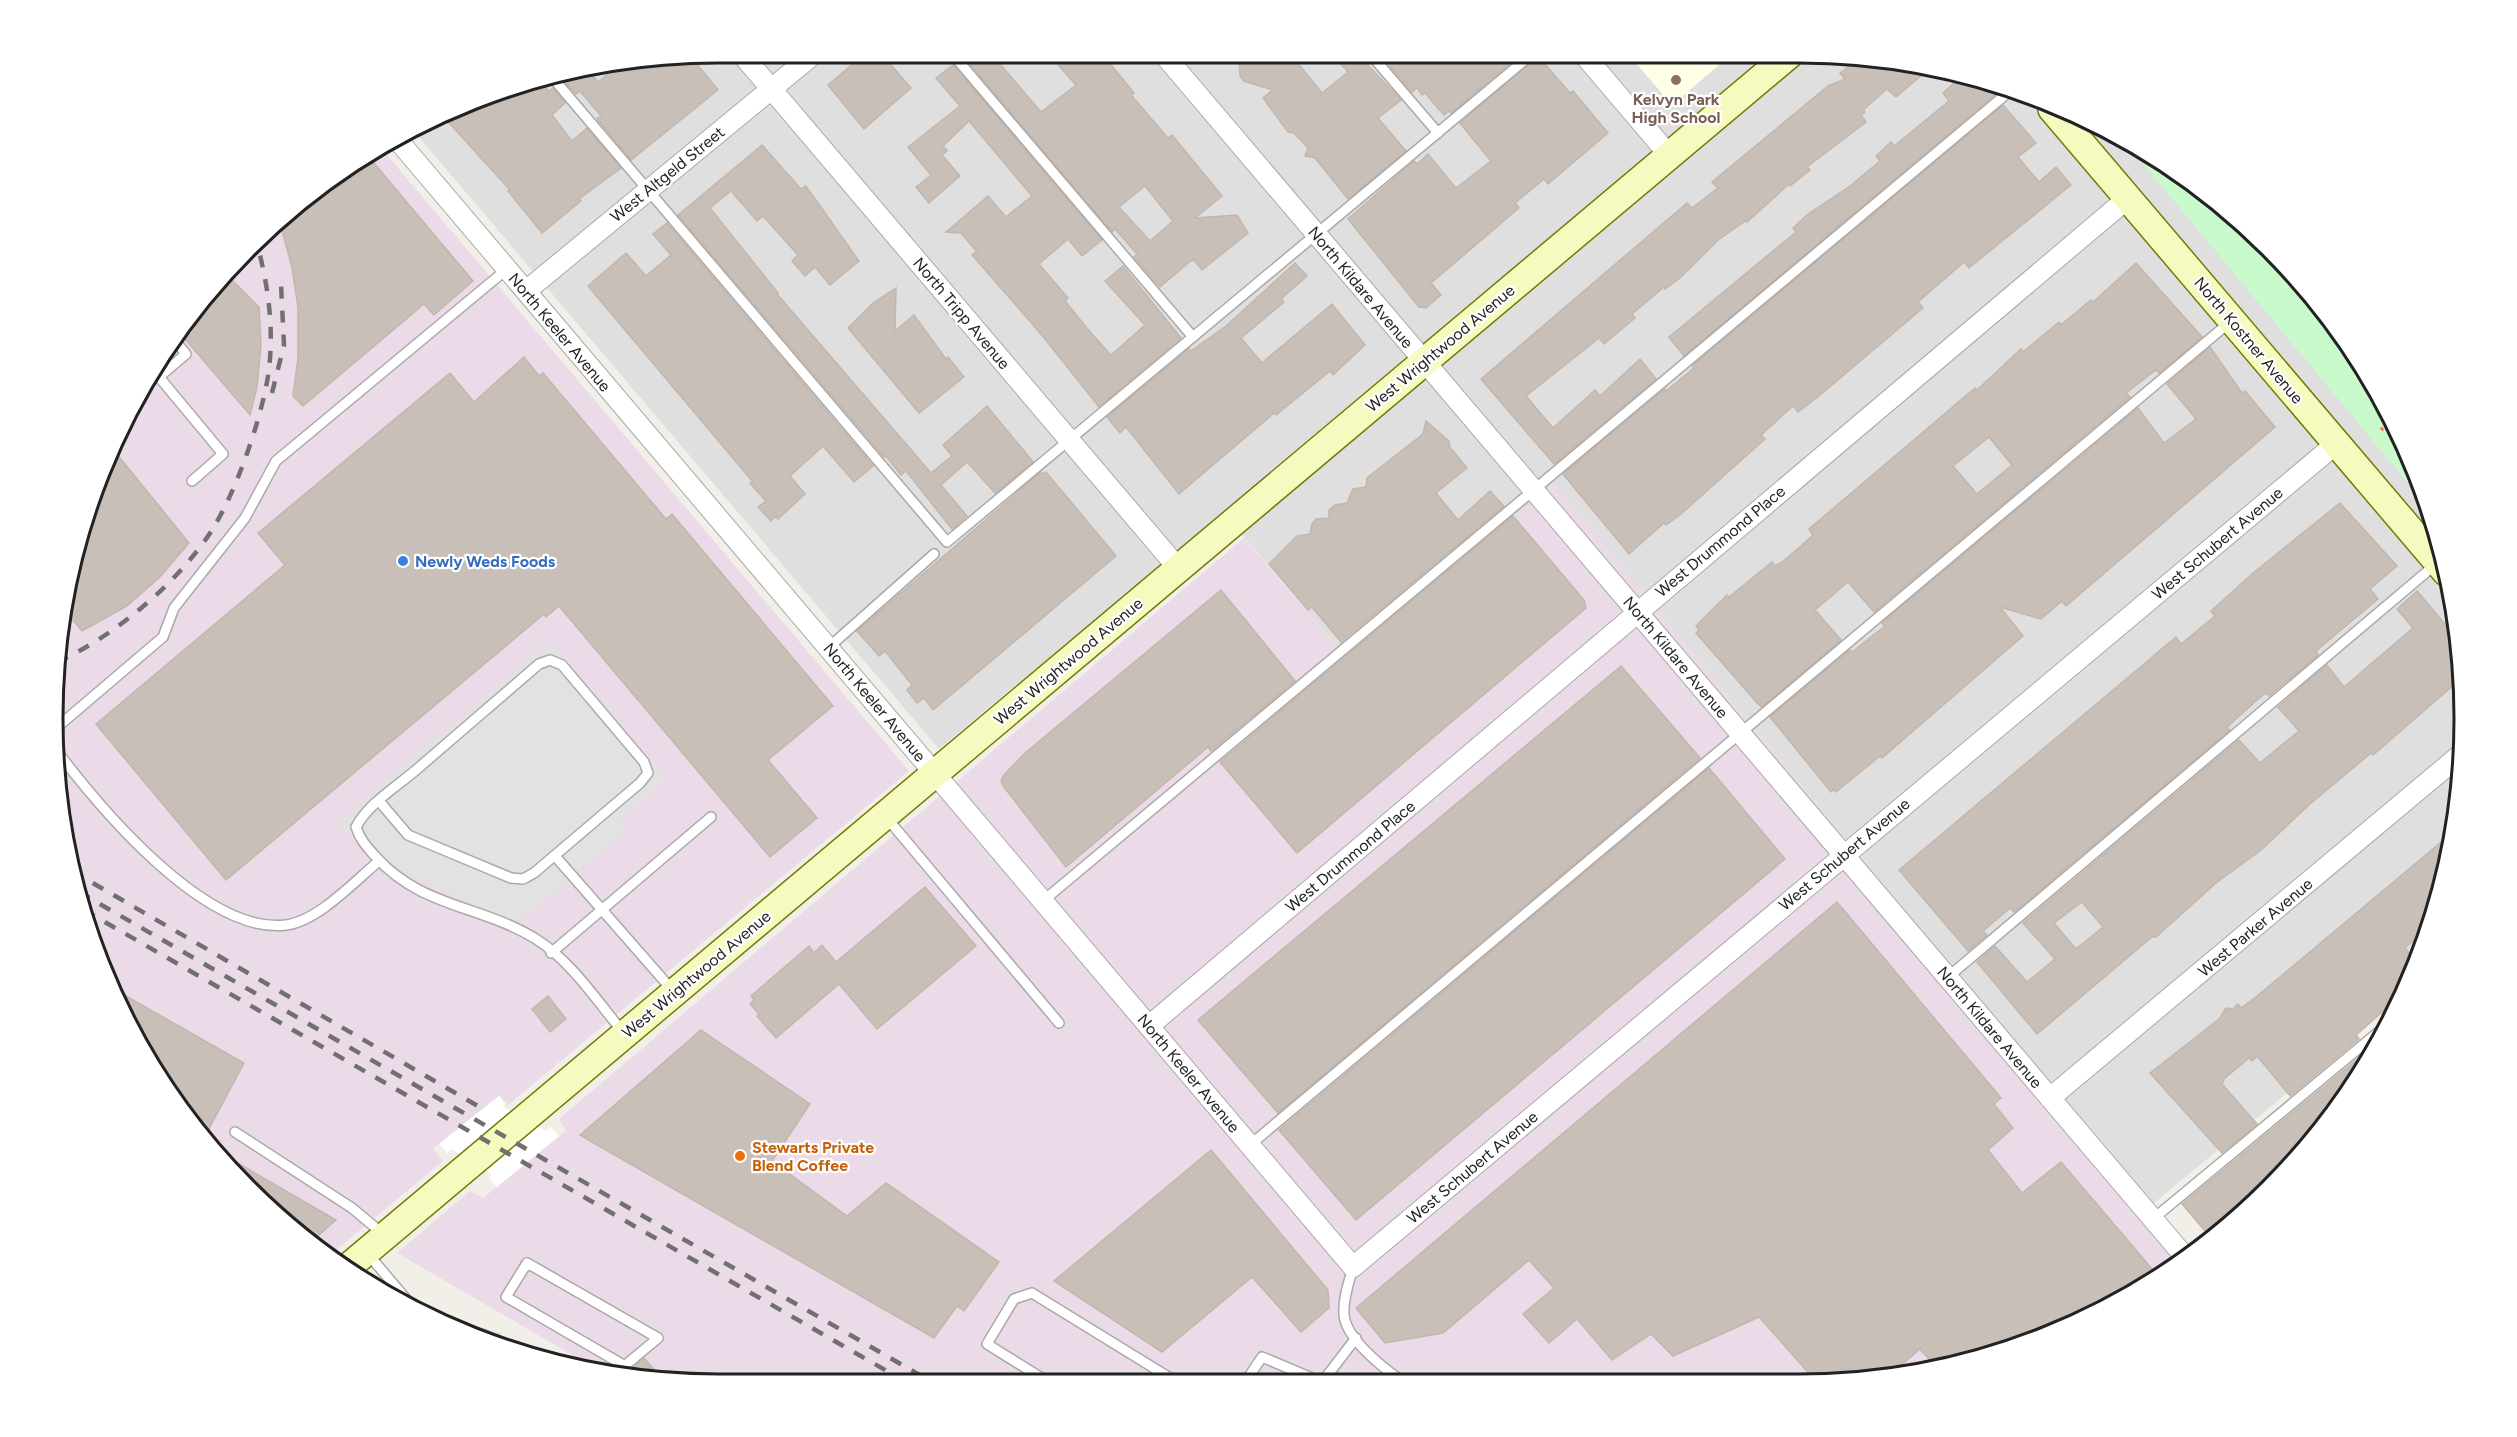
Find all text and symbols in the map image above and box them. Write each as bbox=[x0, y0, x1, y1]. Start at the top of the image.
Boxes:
marker: Kelvyn Park High School bbox=[1669, 73, 1683, 87]
place label: Kelvyn Park High School bbox=[1632, 90, 1720, 127]
street label: West Altgeld Street bbox=[607, 123, 728, 226]
street label: North Kildare Avenue bbox=[1304, 223, 1417, 352]
street label: North Tripp Avenue bbox=[909, 254, 1014, 373]
street label: North Keeler Avenue bbox=[505, 269, 615, 396]
street label: North Kostner Avenue bbox=[2190, 273, 2307, 408]
street label: West Wrightwood Avenue bbox=[1362, 281, 1519, 416]
street label: West Drummond Place bbox=[1652, 481, 1789, 601]
street label: West Schubert Avenue bbox=[2148, 483, 2287, 604]
place label: Newly Weds Foods bbox=[415, 552, 556, 571]
marker: Newly Weds Foods bbox=[396, 554, 410, 568]
street label: North Kildare Avenue bbox=[1619, 593, 1732, 722]
street label: West Wrightwood Avenue bbox=[990, 594, 1147, 729]
street label: North Keeler Avenue bbox=[820, 639, 930, 766]
street label: West Schubert Avenue bbox=[1775, 794, 1914, 915]
street label: West Drummond Place bbox=[1282, 796, 1419, 916]
street label: West Parker Avenue bbox=[2194, 874, 2317, 981]
street label: West Wrightwood Avenue bbox=[618, 907, 775, 1042]
street label: North Kildare Avenue bbox=[1933, 963, 2046, 1092]
street label: North Keeler Avenue bbox=[1134, 1010, 1244, 1137]
street label: West Schubert Avenue bbox=[1403, 1107, 1542, 1228]
place label: Stewarts Private Blend Coffee bbox=[752, 1138, 874, 1175]
marker: Stewarts Private Blend Coffee bbox=[733, 1149, 747, 1163]

